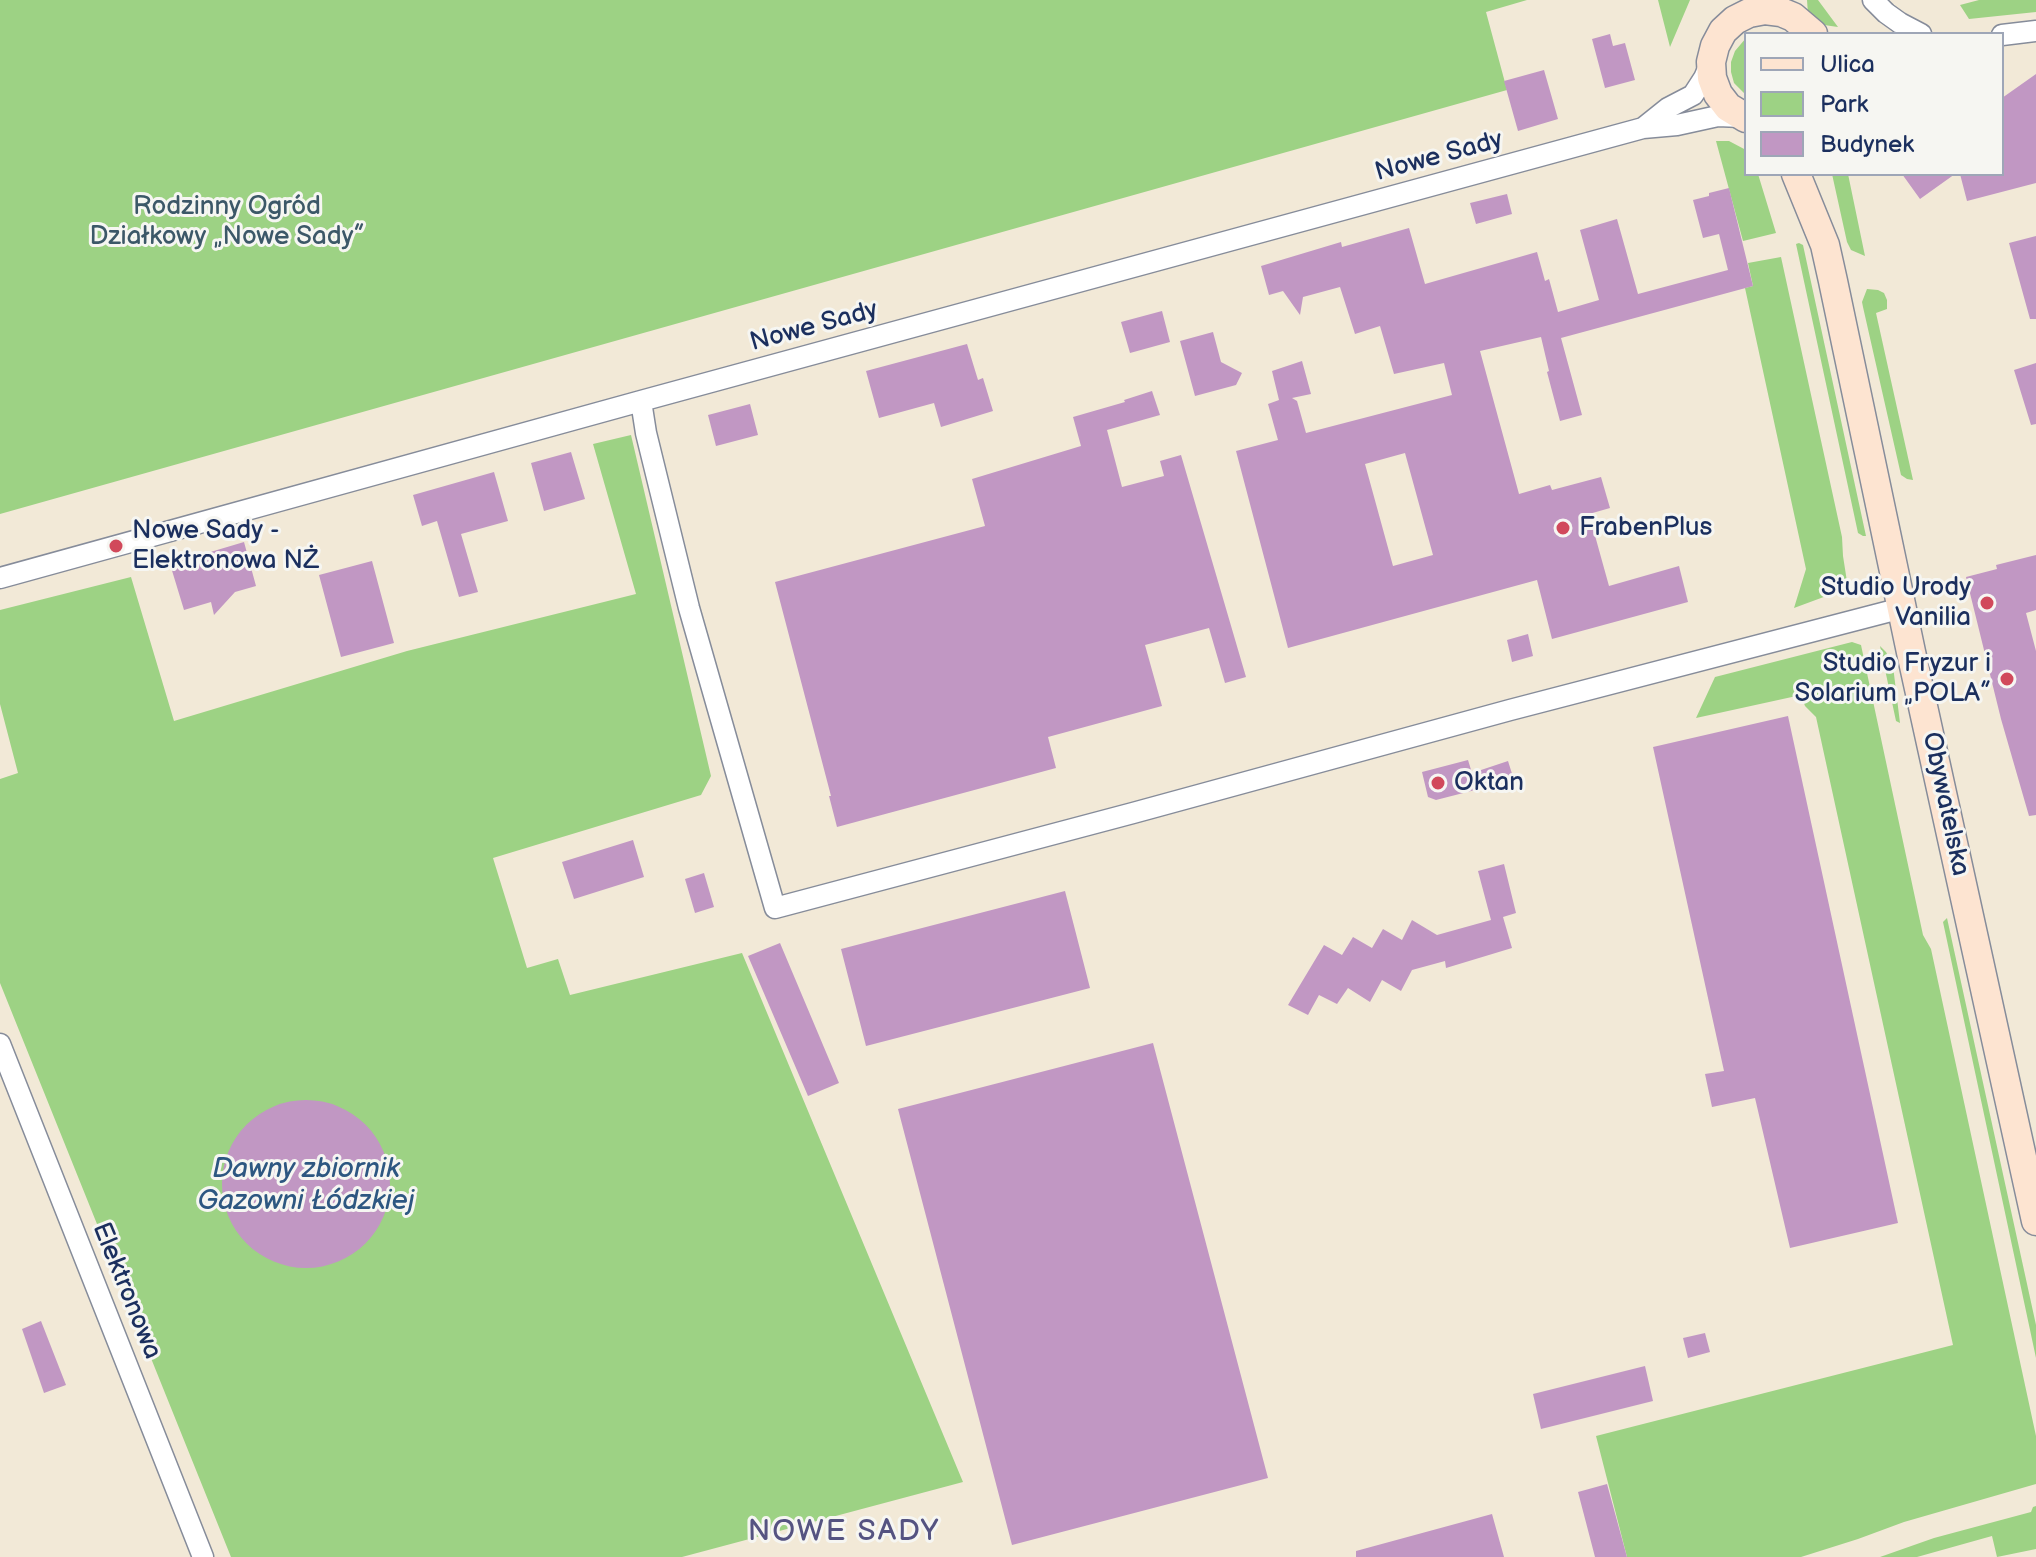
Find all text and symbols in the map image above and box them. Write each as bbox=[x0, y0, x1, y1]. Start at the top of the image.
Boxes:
legend bbox=[1744, 32, 2004, 176]
text: Ulica bbox=[1820, 50, 1875, 79]
text: Park bbox=[1820, 90, 1868, 119]
street label: Nowe Sady bbox=[1372, 125, 1506, 189]
text: Budynek bbox=[1820, 130, 1914, 159]
park label: Rodzinny Ogród Działkowy „Nowe Sady” bbox=[90, 191, 364, 252]
street label: Nowe Sady bbox=[747, 295, 881, 359]
place label: FrabenPlus bbox=[1579, 512, 1712, 544]
place label: Nowe Sady - Elektronowa NŻ bbox=[132, 515, 319, 576]
marker: FrabenPlus bbox=[1554, 519, 1572, 537]
marker: Nowe Sady - Elektronowa NŻ bbox=[107, 537, 125, 555]
place label: Studio Urody Vanilia bbox=[1821, 572, 1971, 634]
marker: Studio Urody Vanilia bbox=[1978, 594, 1996, 612]
place label: Studio Fryzur i Solarium „POLA” bbox=[1794, 648, 1991, 710]
marker: Studio Fryzur i Solarium „POLA” bbox=[1998, 670, 2016, 688]
street label: Obywatelska bbox=[1915, 729, 1975, 879]
place label: Oktan bbox=[1454, 767, 1524, 799]
marker: Oktan bbox=[1429, 774, 1447, 792]
water label: Dawny zbiornik Gazowni Łódzkiej bbox=[198, 1153, 414, 1219]
street label: Elektronowa bbox=[84, 1218, 168, 1364]
district label: NOWE SADY bbox=[748, 1514, 940, 1550]

